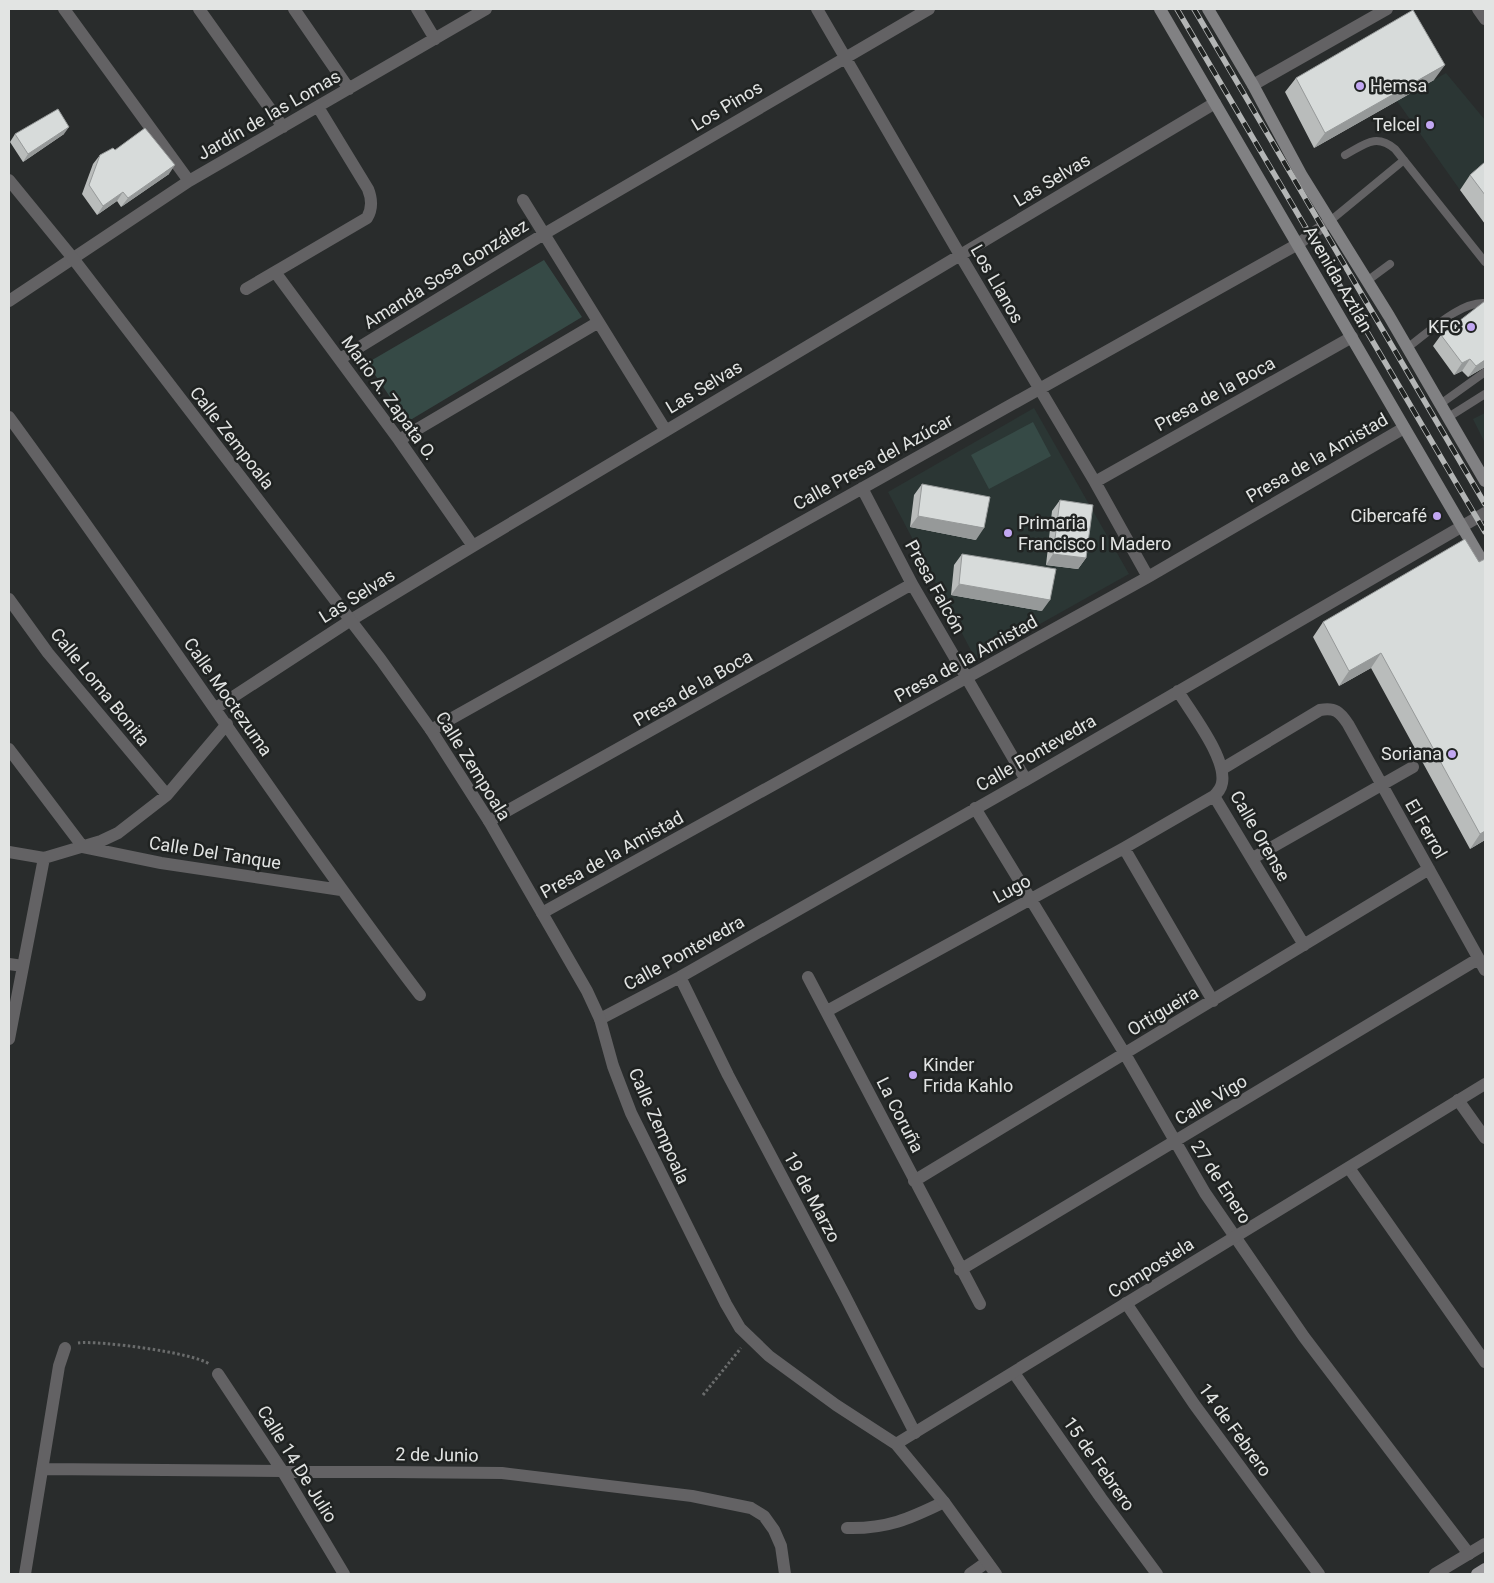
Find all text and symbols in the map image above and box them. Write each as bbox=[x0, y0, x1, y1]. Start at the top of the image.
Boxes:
street label: Jardín de las Lomas bbox=[194, 65, 344, 164]
place label: Hemsa bbox=[1370, 75, 1427, 96]
street label: Los Pinos bbox=[687, 76, 766, 135]
marker: Hemsa bbox=[1354, 80, 1366, 92]
place label: Telcel bbox=[1373, 114, 1420, 135]
marker: Telcel bbox=[1424, 119, 1436, 131]
street label: Las Selvas bbox=[1010, 149, 1094, 211]
street label: Amanda Sosa González bbox=[360, 214, 532, 333]
street label: Avenida Aztlán bbox=[1300, 222, 1377, 336]
street label: Los Llanos bbox=[967, 241, 1028, 327]
place label: KFC bbox=[1428, 316, 1461, 337]
marker: KFC bbox=[1465, 321, 1477, 333]
street label: Mario A. Zapata O. bbox=[337, 331, 442, 464]
street label: Presa de la Boca bbox=[1151, 352, 1278, 435]
street label: Las Selvas bbox=[662, 356, 746, 418]
street label: Calle Zempoala bbox=[186, 382, 279, 493]
street label: Presa de la Amistad bbox=[1242, 408, 1391, 507]
street label: Calle Presa del Azúcar bbox=[789, 409, 956, 514]
place label: Cibercafé bbox=[1351, 505, 1427, 526]
marker: Cibercafé bbox=[1431, 510, 1443, 522]
place label: Primaria Francisco I Madero bbox=[1018, 512, 1171, 554]
marker: Primaria Francisco I Madero bbox=[1002, 527, 1014, 539]
street label: Presa Falcón bbox=[901, 536, 970, 637]
street label: Las Selvas bbox=[315, 564, 399, 627]
street label: Presa de la Amistad bbox=[891, 611, 1041, 707]
street label: Calle Loma Bonita bbox=[46, 623, 154, 750]
street label: Calle Moctezuma bbox=[180, 634, 277, 760]
street label: Presa de la Boca bbox=[630, 645, 756, 730]
street label: Calle Zempoala bbox=[432, 707, 515, 824]
street label: Calle Pontevedra bbox=[972, 710, 1099, 795]
place label: Soriana bbox=[1381, 743, 1442, 764]
marker: Soriana bbox=[1446, 748, 1458, 760]
street label: Calle Orense bbox=[1226, 787, 1295, 885]
street label: El Ferrol bbox=[1401, 795, 1452, 862]
street label: Presa de la Amistad bbox=[537, 807, 687, 903]
street label: Calle Del Tanque bbox=[148, 832, 283, 873]
street label: Lugo bbox=[989, 870, 1034, 907]
street label: Calle Pontevedra bbox=[620, 911, 748, 994]
street label: Ortigueira bbox=[1124, 981, 1202, 1040]
place label: Kinder Frida Kahlo bbox=[923, 1054, 1013, 1096]
street label: Calle Zempoala bbox=[625, 1065, 694, 1187]
marker: Kinder Frida Kahlo bbox=[907, 1069, 919, 1081]
street label: Calle Vigo bbox=[1171, 1070, 1251, 1129]
street label: La Coruña bbox=[873, 1074, 928, 1156]
street label: 27 de Enero bbox=[1187, 1136, 1256, 1227]
street label: 19 de Marzo bbox=[780, 1148, 845, 1246]
street label: Compostela bbox=[1104, 1233, 1197, 1302]
street label: 14 de Febrero bbox=[1195, 1379, 1276, 1480]
street label: Calle 14 De Julio bbox=[253, 1401, 342, 1526]
street label: 15 de Febrero bbox=[1059, 1413, 1140, 1515]
street label: 2 de Junio bbox=[395, 1443, 479, 1466]

